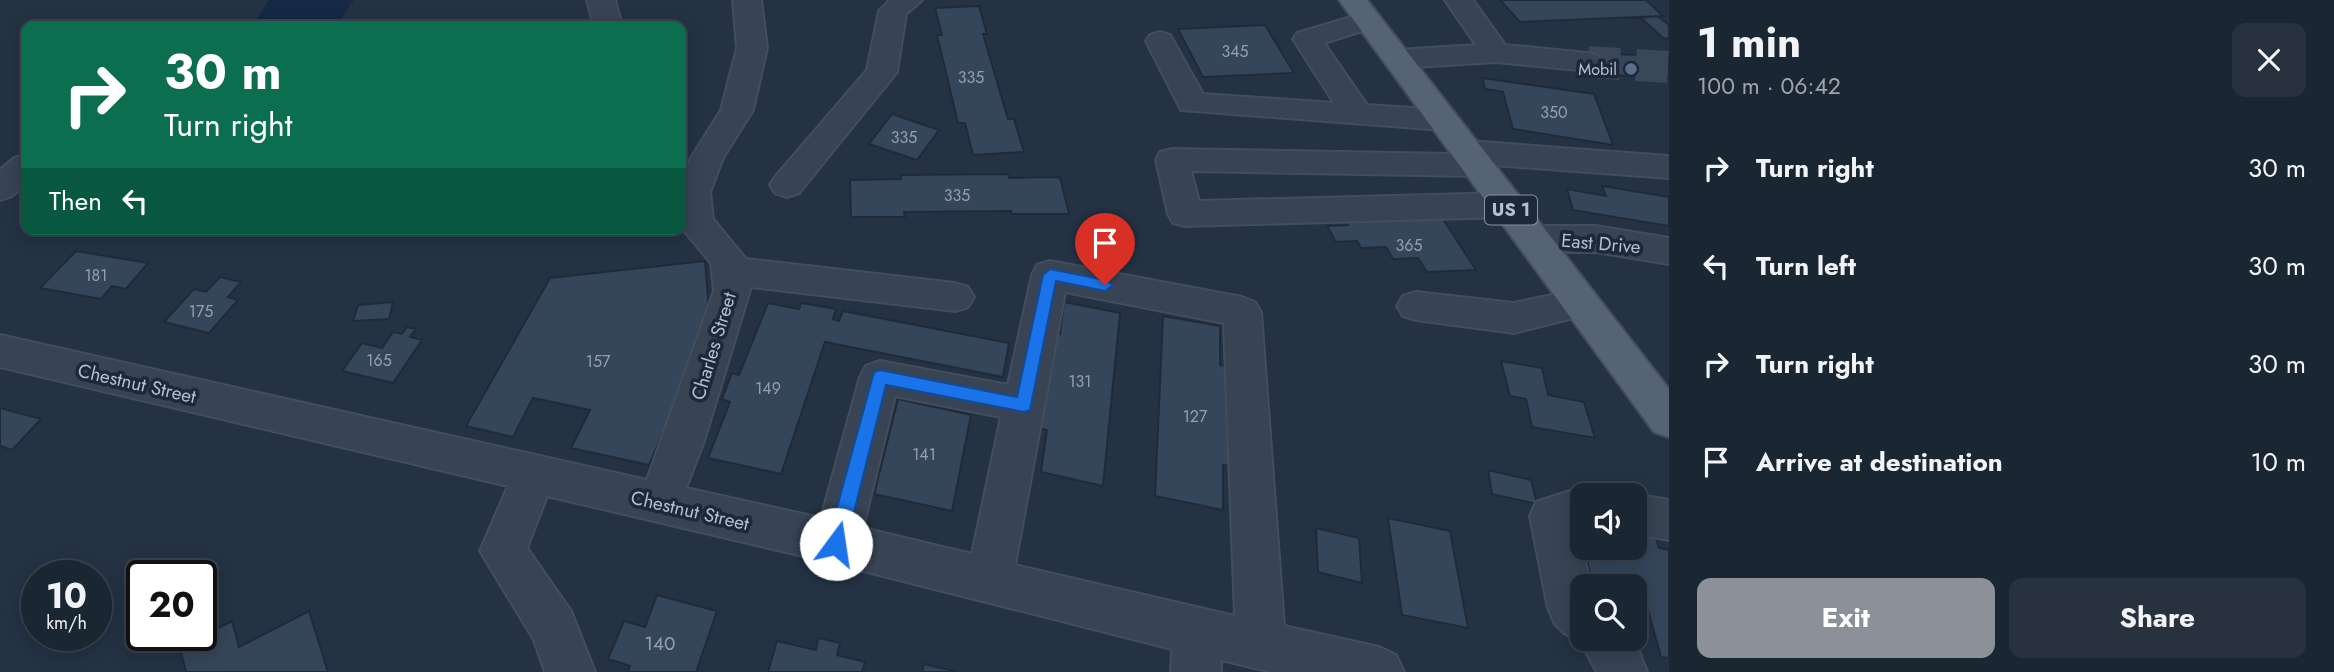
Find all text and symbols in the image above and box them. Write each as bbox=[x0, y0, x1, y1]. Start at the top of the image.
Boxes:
text: 1 min bbox=[1697, 12, 1801, 73]
button: close bbox=[2232, 23, 2306, 97]
text: 30 m bbox=[164, 37, 282, 107]
house number: 345 bbox=[1221, 40, 1249, 63]
icon: right bbox=[49, 49, 140, 140]
place label: Mobil bbox=[1578, 58, 1617, 81]
marker: Mobil bbox=[1623, 61, 1639, 77]
house number: 335 bbox=[958, 66, 984, 89]
text: 100 m · 06:42 bbox=[1697, 69, 1841, 103]
house number: 350 bbox=[1540, 101, 1568, 124]
text: Turn right bbox=[164, 102, 293, 148]
house number: 335 bbox=[891, 126, 917, 149]
icon: right bbox=[1697, 149, 1735, 187]
text: Turn right bbox=[1756, 149, 1874, 187]
text: 30 m bbox=[2248, 149, 2306, 187]
text: Then bbox=[49, 182, 102, 220]
icon: left bbox=[116, 182, 154, 220]
house number: 335 bbox=[944, 184, 970, 207]
road number: US 1 bbox=[1485, 196, 1537, 224]
pin bbox=[1075, 213, 1135, 285]
icon: arrive bbox=[1086, 224, 1124, 262]
street label: East Drive bbox=[1560, 227, 1642, 260]
house number: 365 bbox=[1396, 234, 1422, 257]
icon: left bbox=[1697, 247, 1735, 285]
text: Turn left bbox=[1756, 247, 1856, 285]
text: 30 m bbox=[2248, 247, 2306, 285]
house number: 181 bbox=[84, 264, 108, 287]
street label: Charles Street bbox=[684, 288, 743, 403]
house number: 175 bbox=[189, 300, 213, 323]
icon: right bbox=[1697, 345, 1735, 383]
text: Turn right bbox=[1756, 345, 1874, 383]
text: 30 m bbox=[2248, 345, 2306, 383]
house number: 165 bbox=[366, 349, 392, 372]
house number: 157 bbox=[586, 350, 611, 373]
street label: Chestnut Street bbox=[75, 357, 199, 410]
house number: 131 bbox=[1068, 370, 1092, 393]
house number: 149 bbox=[755, 377, 781, 400]
house number: 127 bbox=[1183, 405, 1208, 428]
house number: 141 bbox=[912, 443, 936, 466]
icon: arrive bbox=[1697, 443, 1735, 481]
text: Arrive at destination bbox=[1756, 443, 2003, 481]
text: 10 m bbox=[2251, 443, 2306, 481]
map controls bbox=[1570, 483, 1647, 651]
button: sound bbox=[1570, 483, 1647, 560]
street label: Chestnut Street bbox=[628, 484, 752, 537]
position arrow bbox=[799, 507, 873, 581]
speed limit sign: 20 bbox=[126, 560, 217, 651]
text: 10 bbox=[46, 571, 87, 621]
button: search bbox=[1570, 574, 1647, 651]
button: Exit bbox=[1697, 578, 1995, 658]
button: Share bbox=[2009, 578, 2306, 658]
text: km/h bbox=[46, 610, 87, 636]
house number: 140 bbox=[644, 630, 676, 657]

